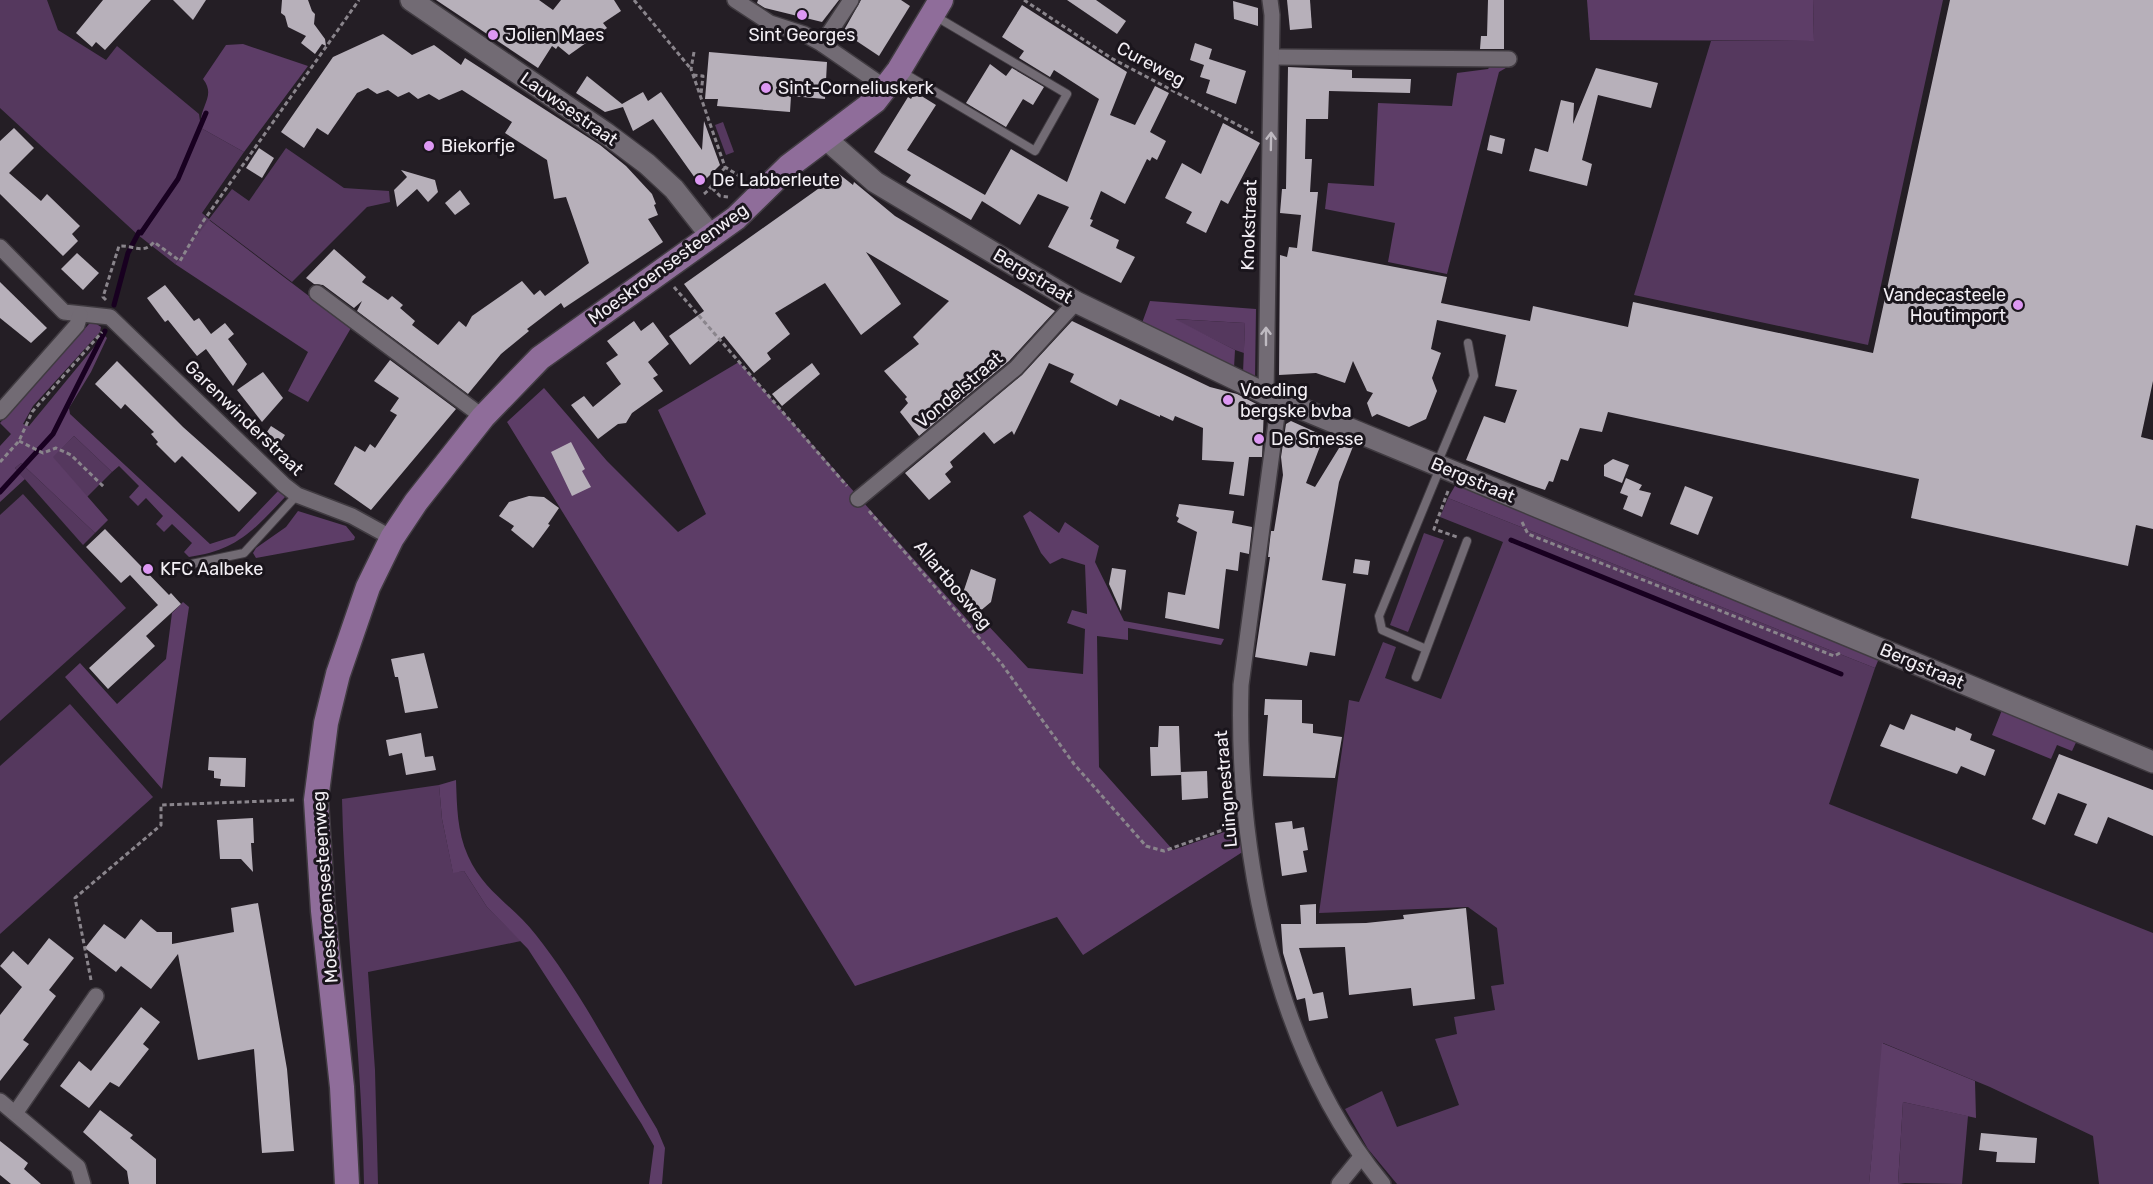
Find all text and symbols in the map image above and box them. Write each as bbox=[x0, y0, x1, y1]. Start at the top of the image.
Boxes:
marker: Sint Georges bbox=[795, 8, 809, 22]
place label: Jolien Maes bbox=[505, 24, 604, 46]
place label: Sint Georges bbox=[748, 24, 856, 46]
marker: Jolien Maes bbox=[486, 28, 500, 42]
street label: Cureweg bbox=[1113, 37, 1189, 91]
street label: Lauwsestraat bbox=[516, 67, 622, 151]
place label: Sint-Corneliuskerk bbox=[778, 77, 935, 99]
marker: Sint-Corneliuskerk bbox=[759, 81, 773, 95]
one-way arrow bbox=[1266, 131, 1277, 151]
place label: Biekorfje bbox=[441, 135, 515, 157]
marker: Biekorfje bbox=[422, 139, 436, 153]
place label: De Labberleute bbox=[712, 169, 840, 191]
marker: De Labberleute bbox=[693, 173, 707, 187]
street label: Knokstraat bbox=[1236, 179, 1262, 271]
street label: Moeskroensesteenweg bbox=[584, 199, 752, 329]
street label: Bergstraat bbox=[989, 244, 1077, 308]
place label: Vandecasteele Houtimport bbox=[1883, 284, 2006, 327]
marker: Vandecasteele Houtimport bbox=[2011, 298, 2025, 312]
one-way arrow bbox=[1260, 326, 1272, 346]
street label: Vondelstraat bbox=[911, 347, 1007, 433]
street label: Garenwinderstraat bbox=[180, 356, 308, 480]
place label: Voeding bergske bvba bbox=[1240, 379, 1352, 422]
marker: Voeding bergske bvba bbox=[1221, 393, 1235, 407]
place label: De Smesse bbox=[1271, 428, 1364, 450]
marker: De Smesse bbox=[1252, 432, 1266, 446]
street label: Bergstraat bbox=[1428, 452, 1518, 508]
street label: Allartbosweg bbox=[909, 536, 997, 634]
place label: KFC Aalbeke bbox=[160, 558, 263, 580]
marker: KFC Aalbeke bbox=[141, 562, 155, 576]
street label: Bergstraat bbox=[1877, 638, 1967, 694]
street label: Luingnestraat bbox=[1210, 730, 1242, 848]
street label: Moeskroensesteenweg bbox=[307, 790, 343, 984]

